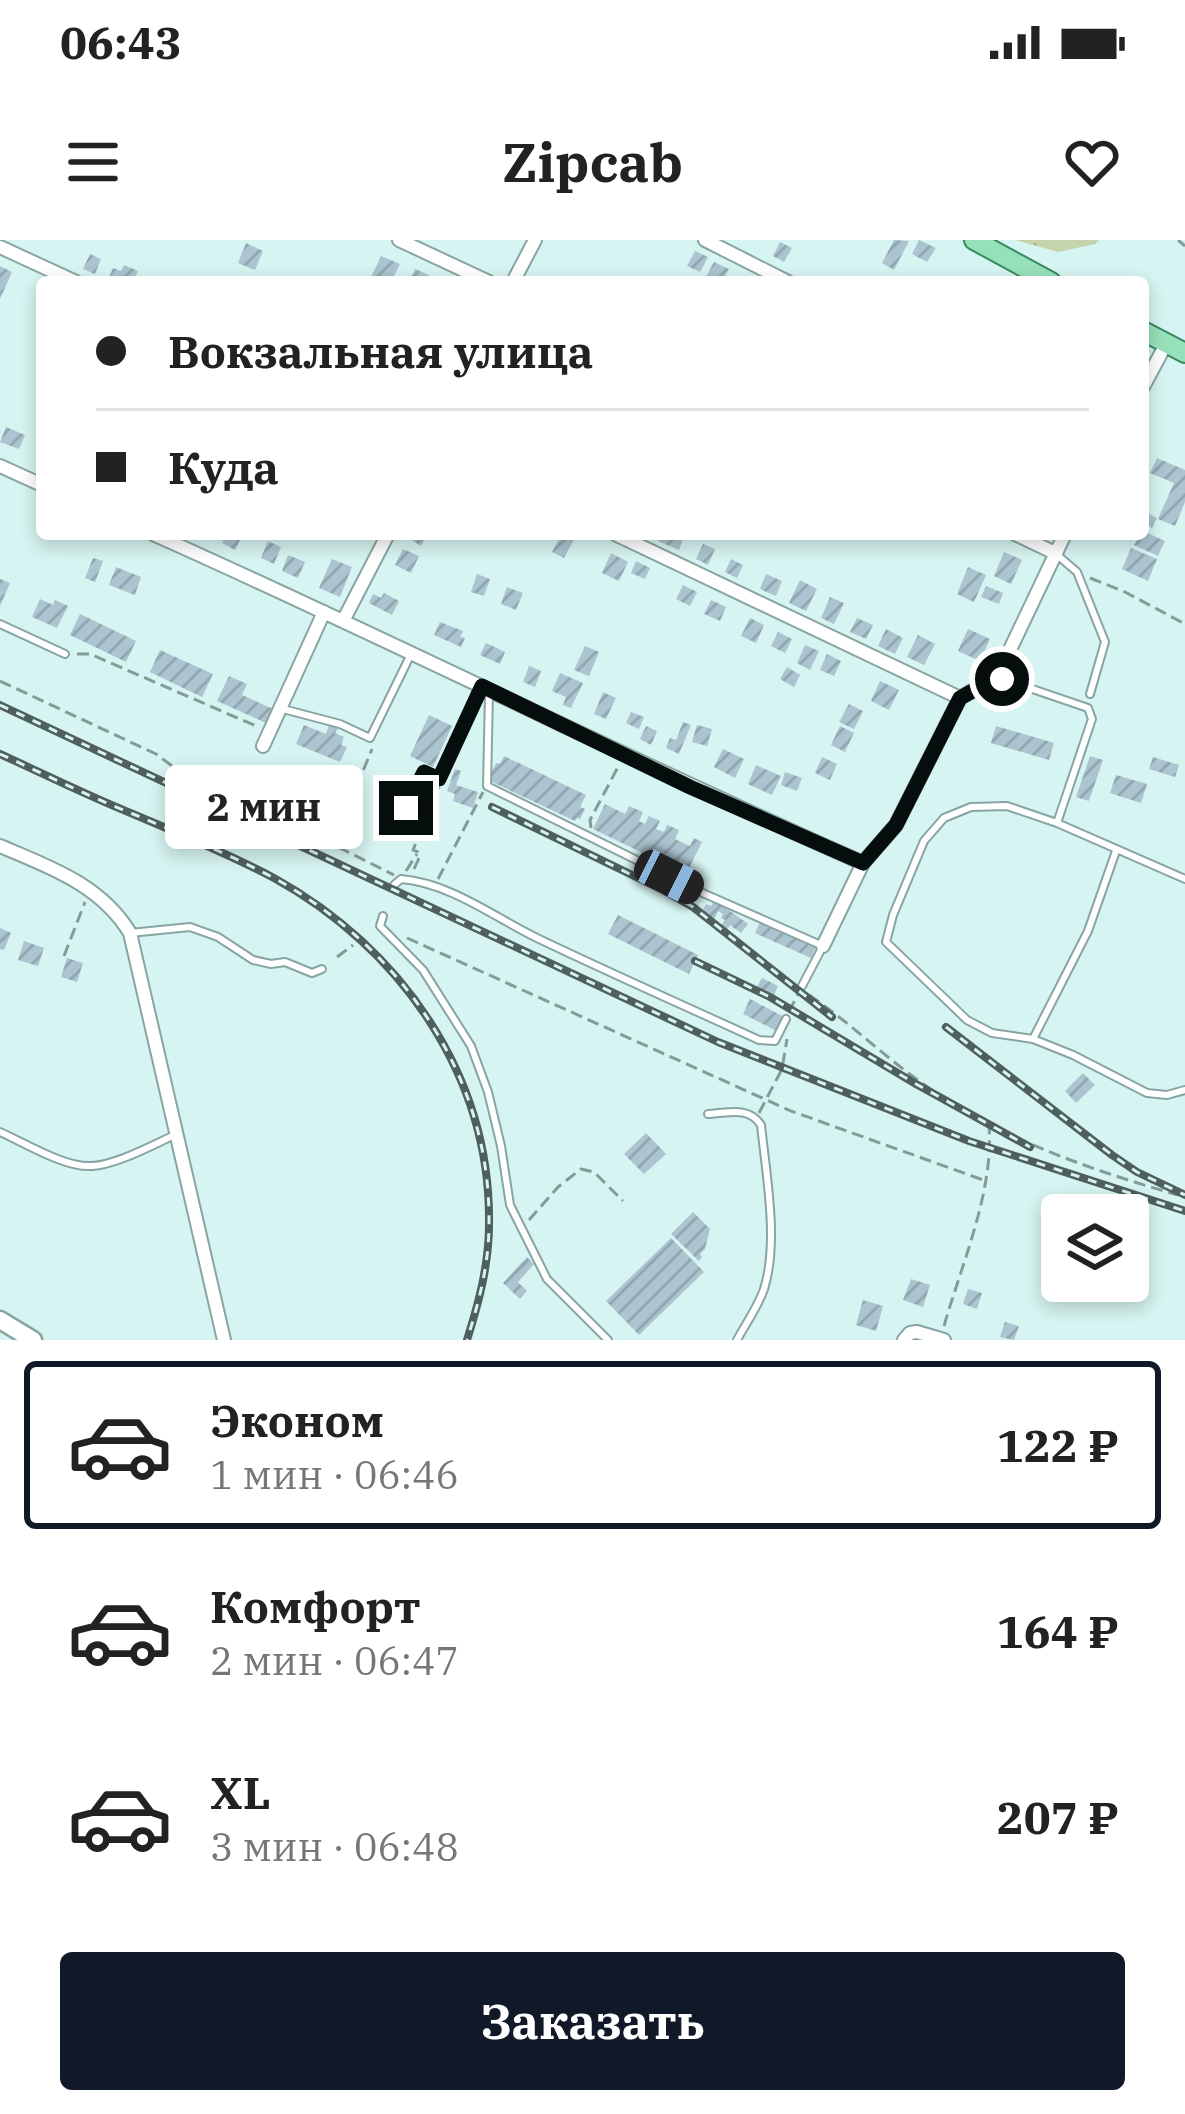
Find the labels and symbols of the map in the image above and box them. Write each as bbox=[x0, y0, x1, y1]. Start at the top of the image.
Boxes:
route start bbox=[975, 652, 1029, 706]
callout: 2 мин bbox=[166, 766, 364, 850]
route end bbox=[379, 781, 433, 835]
car bbox=[629, 845, 709, 909]

